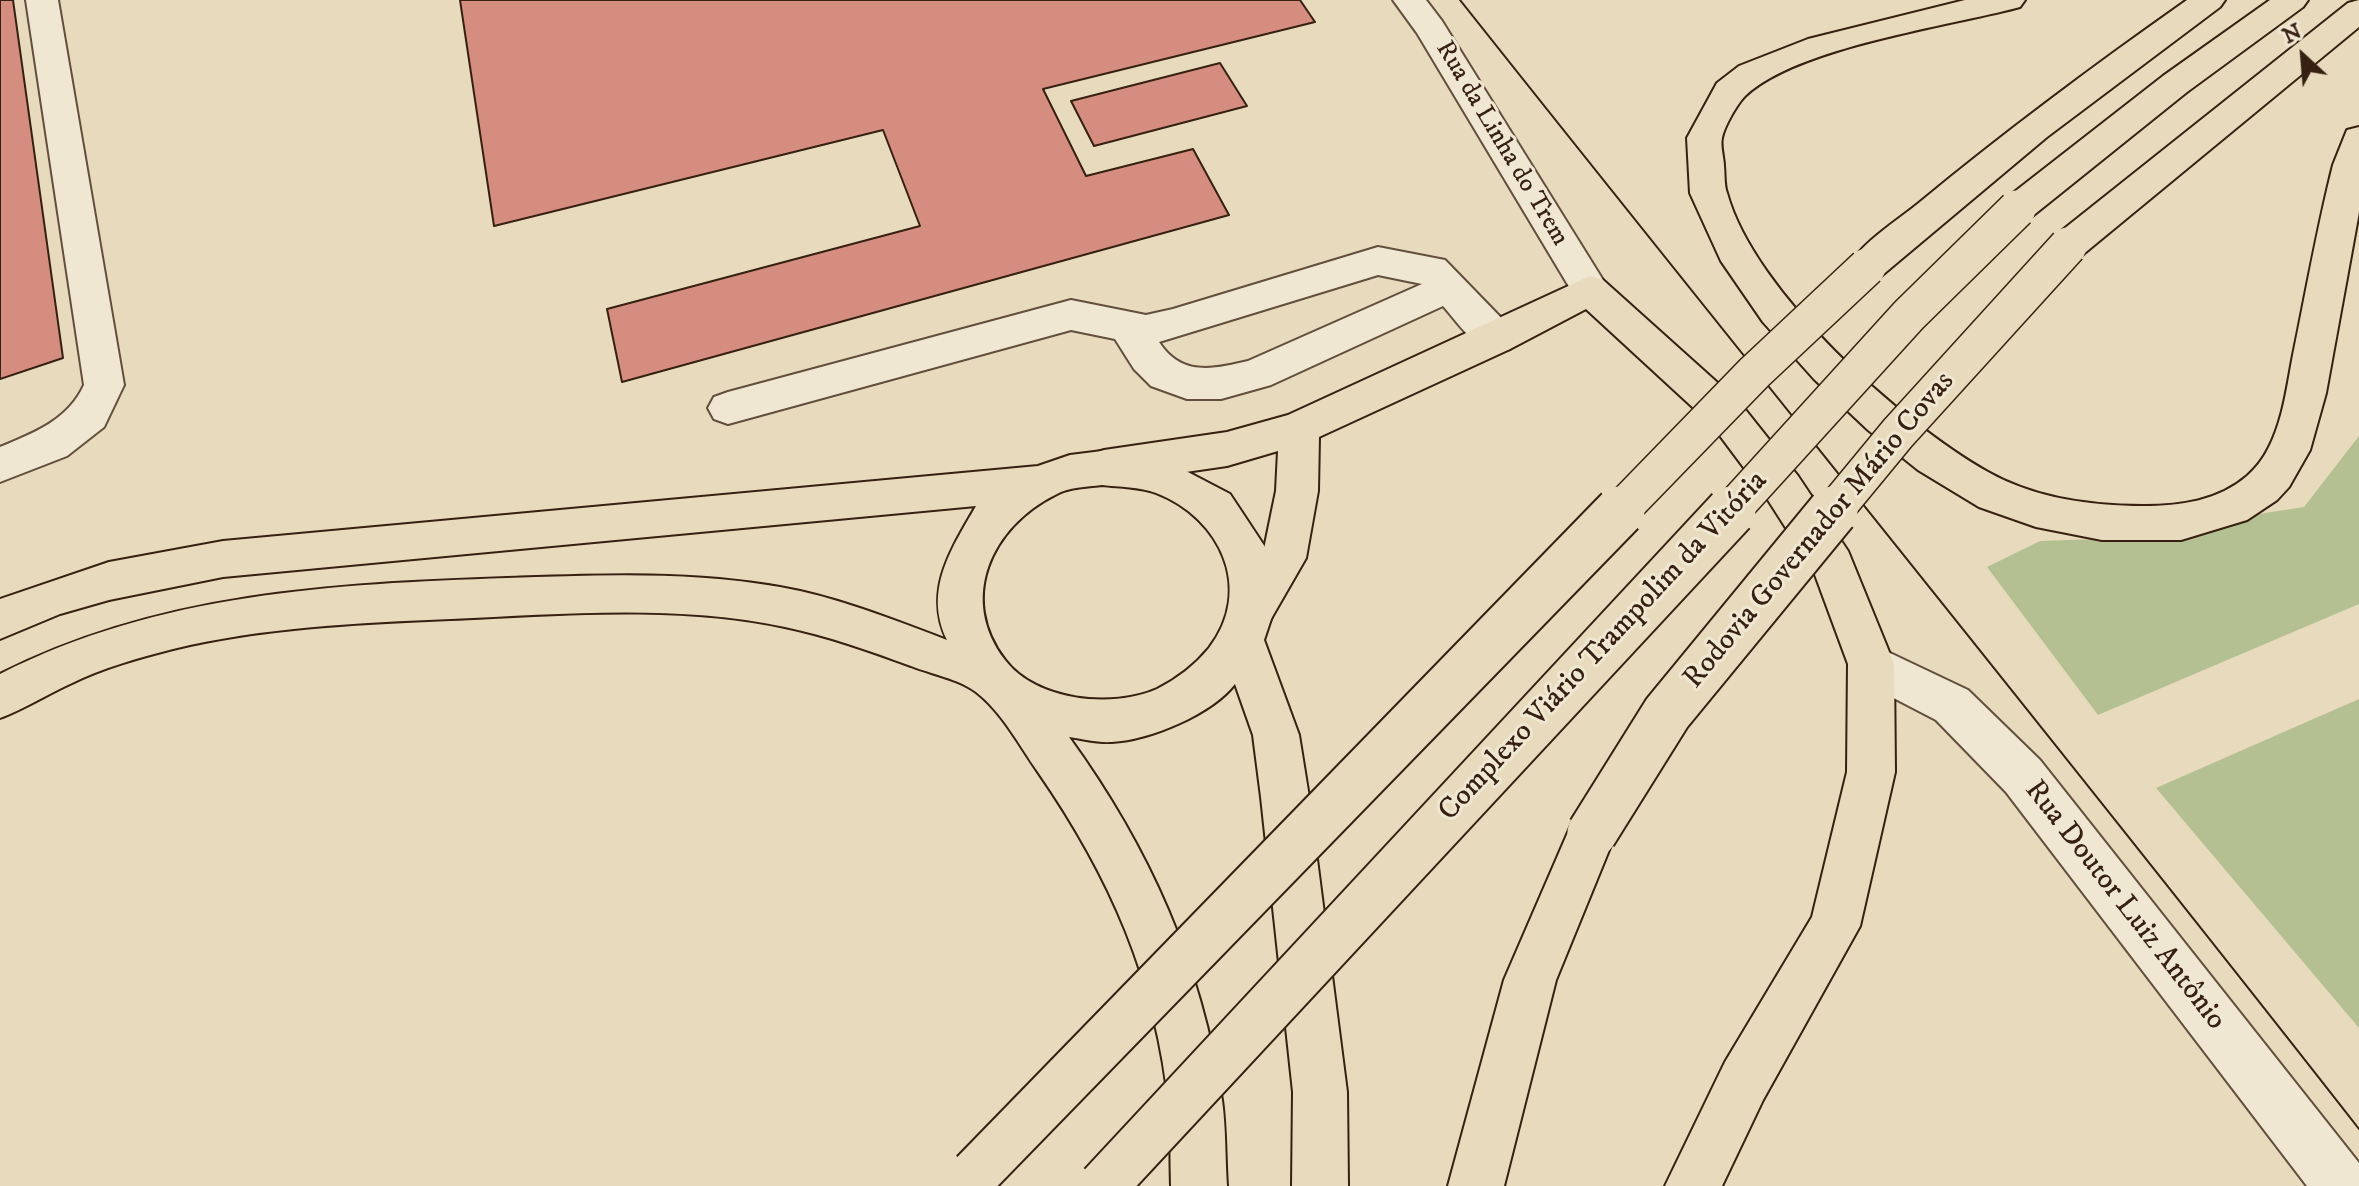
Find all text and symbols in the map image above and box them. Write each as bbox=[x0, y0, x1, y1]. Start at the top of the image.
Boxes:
north arrow bbox=[2263, 16, 2343, 96]
text: N bbox=[2278, 18, 2306, 50]
street label: Rua da Linha do Trem bbox=[1427, 36, 1575, 252]
street label: Rodovia Governador Mário Covas bbox=[1677, 365, 1963, 697]
street label: Complexo Viário Trampolim da Vitória bbox=[1432, 464, 1776, 830]
street label: Rua Doutor Luiz Antônio bbox=[2015, 774, 2233, 1038]

